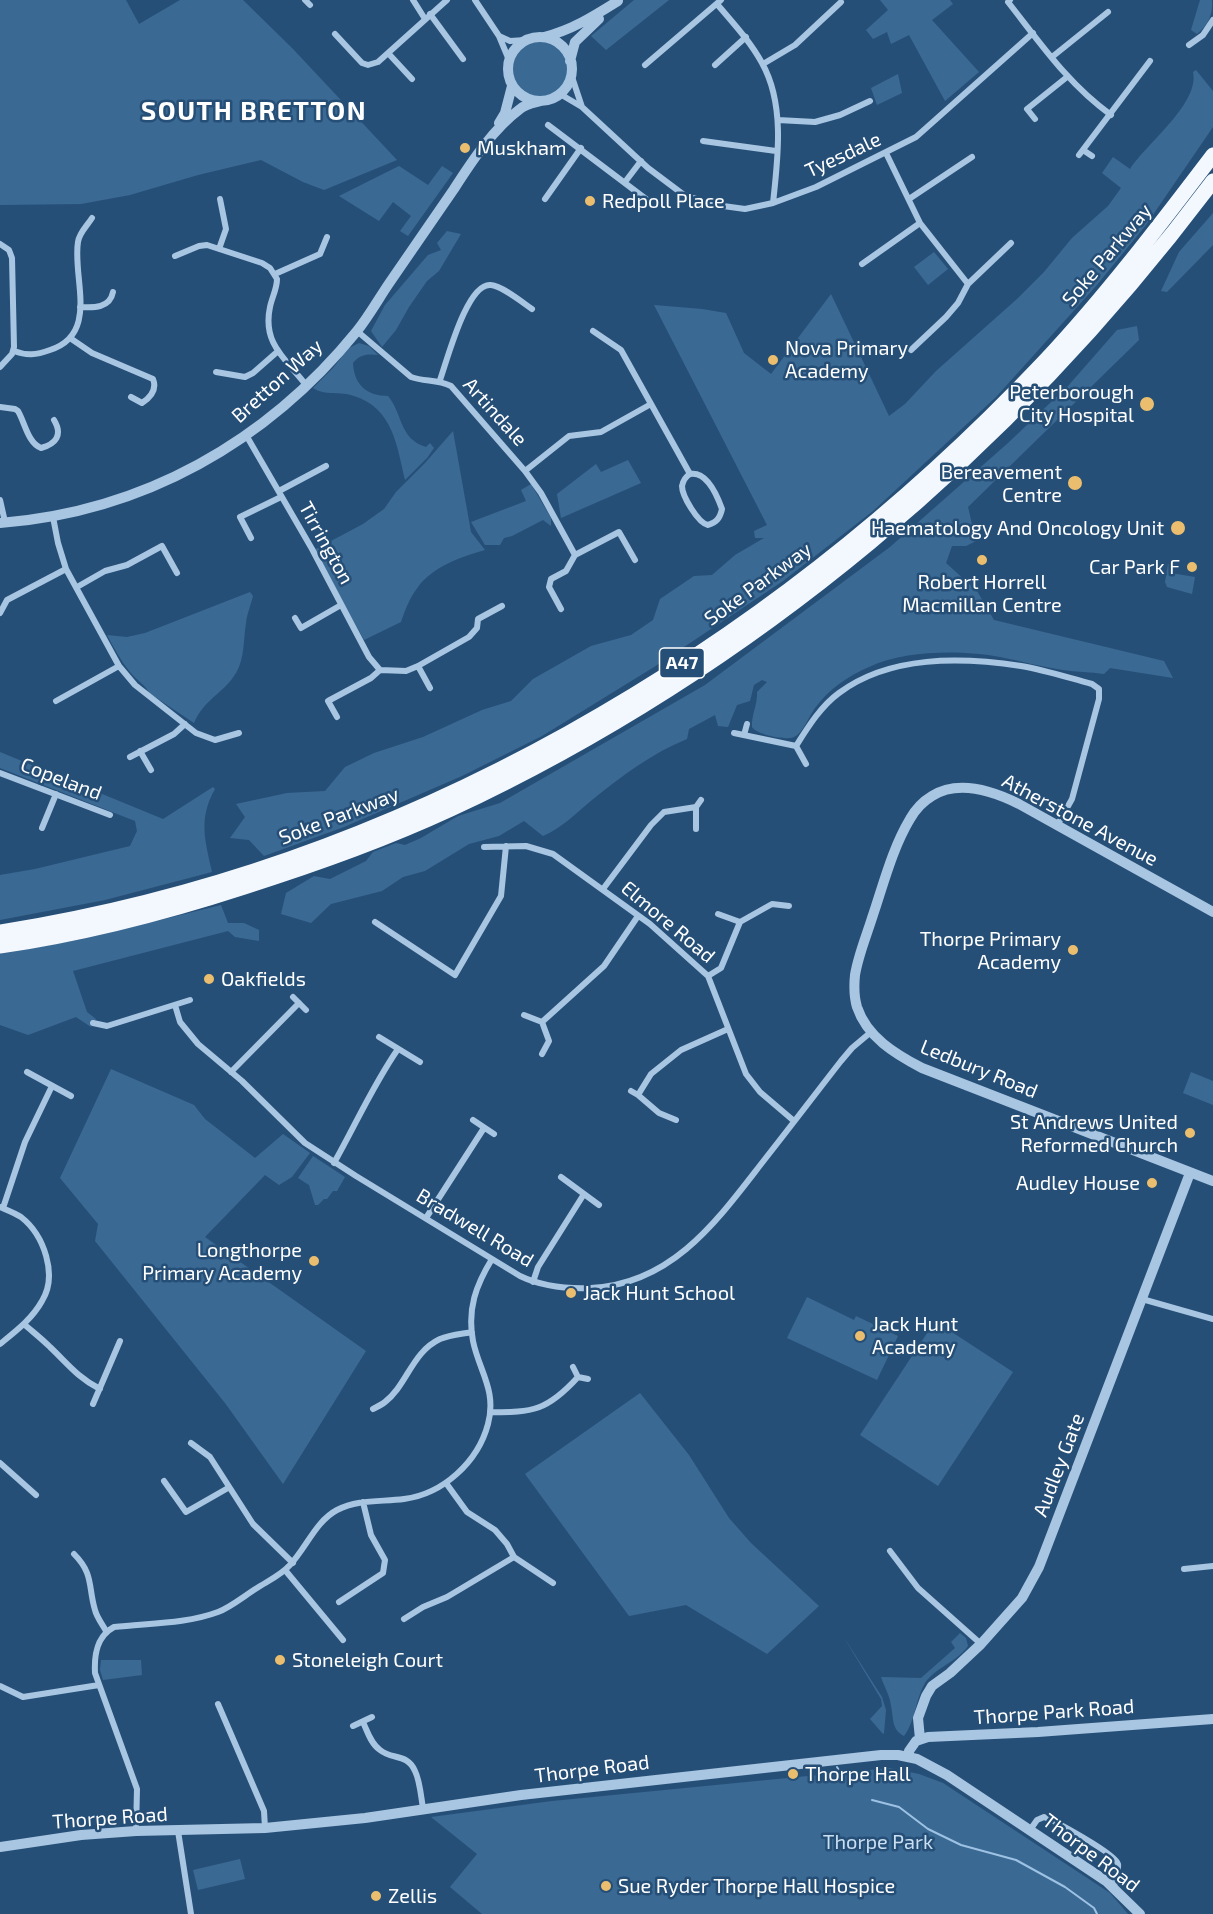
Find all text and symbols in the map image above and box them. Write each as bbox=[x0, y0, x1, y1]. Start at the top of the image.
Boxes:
district label: SOUTH BRETTON bbox=[141, 95, 367, 127]
street label: Tyesdale bbox=[801, 127, 885, 183]
place label: Muskham bbox=[477, 136, 566, 160]
marker: Muskham bbox=[458, 141, 472, 155]
place label: Redpoll Place bbox=[602, 189, 725, 213]
marker: Redpoll Place bbox=[583, 194, 597, 208]
street label: Soke Parkway bbox=[1057, 199, 1157, 311]
street label: Bretton Way bbox=[227, 334, 327, 428]
place label: Nova Primary Academy bbox=[785, 336, 908, 383]
marker: Nova Primary Academy bbox=[766, 353, 780, 367]
street label: Artindale bbox=[458, 373, 532, 451]
place label: Peterborough City Hospital bbox=[1009, 380, 1134, 427]
marker: Peterborough City Hospital bbox=[1138, 395, 1156, 413]
place label: Bereavement Centre bbox=[941, 460, 1062, 507]
marker: Bereavement Centre bbox=[1066, 474, 1084, 492]
street label: Tirrington bbox=[293, 497, 359, 589]
place label: Haematology And Oncology Unit bbox=[871, 516, 1164, 540]
marker: Haematology And Oncology Unit bbox=[1169, 519, 1187, 537]
street label: Soke Parkway bbox=[700, 537, 816, 631]
marker: Robert Horrell Macmillan Centre bbox=[975, 553, 989, 567]
place label: Car Park F bbox=[1089, 555, 1180, 579]
marker: Car Park F bbox=[1185, 560, 1199, 574]
place label: Robert Horrell Macmillan Centre bbox=[902, 570, 1062, 617]
road number: A47 bbox=[660, 648, 704, 678]
street label: Copeland bbox=[17, 753, 105, 805]
street label: Atherstone Avenue bbox=[998, 769, 1162, 871]
street label: Soke Parkway bbox=[276, 782, 402, 850]
street label: Elmore Road bbox=[616, 876, 720, 968]
place label: Thorpe Primary Academy bbox=[920, 927, 1061, 974]
marker: Thorpe Primary Academy bbox=[1066, 943, 1080, 957]
place label: Oakfields bbox=[221, 967, 306, 991]
marker: Oakfields bbox=[202, 972, 216, 986]
street label: Ledbury Road bbox=[917, 1035, 1041, 1103]
place label: St Andrews United Reformed Church bbox=[1010, 1110, 1178, 1157]
marker: St Andrews United Reformed Church bbox=[1183, 1126, 1197, 1140]
place label: Audley House bbox=[1016, 1171, 1140, 1195]
marker: Audley House bbox=[1145, 1176, 1159, 1190]
street label: Bradwell Road bbox=[412, 1184, 538, 1272]
place label: Longthorpe Primary Academy bbox=[142, 1238, 302, 1285]
marker: Longthorpe Primary Academy bbox=[307, 1254, 321, 1268]
place label: Jack Hunt School bbox=[583, 1281, 735, 1305]
marker: Jack Hunt School bbox=[564, 1286, 578, 1300]
place label: Jack Hunt Academy bbox=[872, 1312, 958, 1359]
marker: Jack Hunt Academy bbox=[853, 1329, 867, 1343]
street label: Audley Gate bbox=[1028, 1410, 1090, 1520]
place label: Stoneleigh Court bbox=[292, 1648, 443, 1672]
marker: Stoneleigh Court bbox=[273, 1653, 287, 1667]
street label: Thorpe Park Road bbox=[973, 1694, 1135, 1730]
street label: Thorpe Road bbox=[533, 1750, 651, 1788]
place label: Thorpe Hall bbox=[805, 1762, 911, 1786]
marker: Thorpe Hall bbox=[786, 1767, 800, 1781]
street label: Thorpe Road bbox=[52, 1802, 168, 1834]
street label: Thorpe Road bbox=[1038, 1809, 1144, 1897]
park label: Thorpe Park bbox=[823, 1830, 933, 1854]
place label: Sue Ryder Thorpe Hall Hospice bbox=[618, 1874, 895, 1898]
marker: Sue Ryder Thorpe Hall Hospice bbox=[599, 1879, 613, 1893]
place label: Zellis bbox=[388, 1884, 437, 1908]
marker: Zellis bbox=[369, 1889, 383, 1903]

